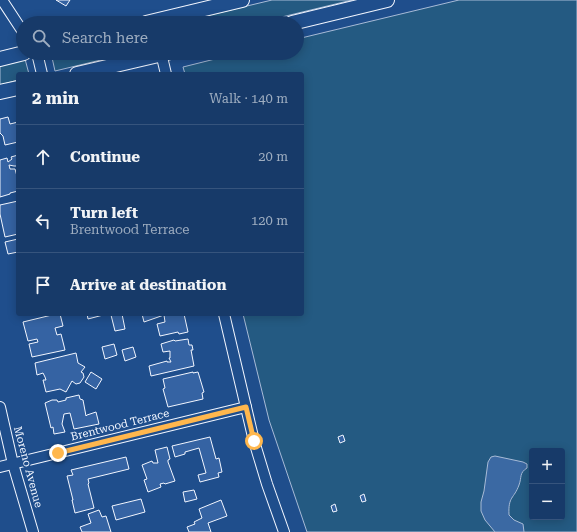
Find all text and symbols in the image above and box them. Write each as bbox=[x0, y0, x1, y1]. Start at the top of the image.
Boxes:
search box bbox=[16, 16, 304, 60]
icon: search bbox=[30, 27, 52, 49]
text: Search here bbox=[62, 29, 148, 47]
text: 2 min bbox=[32, 88, 79, 108]
text: Walk · 140 m bbox=[209, 91, 288, 106]
icon: ahead bbox=[32, 146, 54, 168]
text: Continue bbox=[70, 148, 140, 166]
text: 20 m bbox=[258, 149, 288, 164]
text: Turn left bbox=[70, 204, 138, 222]
icon: left bbox=[32, 210, 54, 232]
text: 120 m bbox=[251, 213, 288, 228]
text: Brentwood Terrace bbox=[70, 222, 189, 237]
icon: arrive bbox=[32, 274, 54, 296]
text: Arrive at destination bbox=[70, 276, 226, 294]
street label: Brentwood Terrace bbox=[69, 406, 171, 444]
street label: Moreno Avenue bbox=[11, 425, 45, 509]
route start bbox=[245, 432, 263, 450]
route end bbox=[49, 444, 67, 462]
map controls bbox=[529, 448, 565, 520]
button: + bbox=[529, 448, 565, 484]
button: − bbox=[529, 484, 565, 520]

